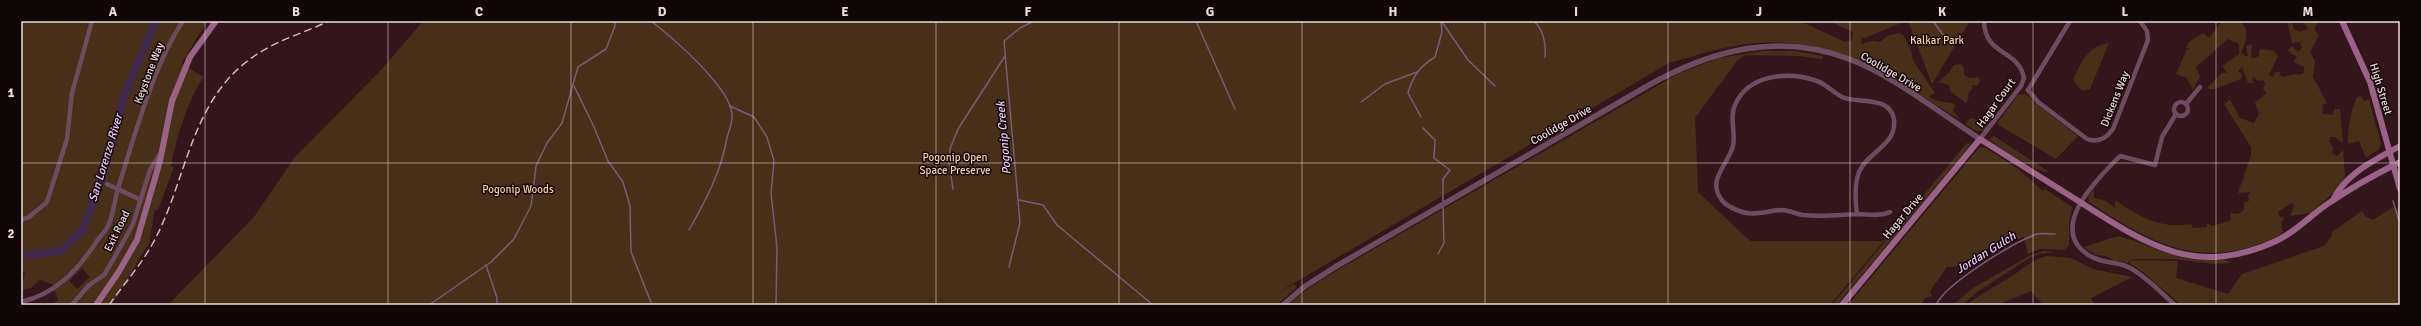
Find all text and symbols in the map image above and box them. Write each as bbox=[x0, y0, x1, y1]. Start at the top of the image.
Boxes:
text: A bbox=[109, 4, 118, 20]
text: B bbox=[292, 4, 300, 20]
text: C bbox=[475, 4, 483, 20]
text: D bbox=[658, 4, 667, 20]
text: E bbox=[841, 4, 849, 20]
text: F bbox=[1025, 4, 1032, 20]
text: G bbox=[1206, 4, 1214, 20]
text: H bbox=[1389, 4, 1397, 20]
text: I bbox=[1574, 4, 1578, 20]
text: J bbox=[1756, 4, 1762, 20]
text: K bbox=[1938, 4, 1946, 20]
text: L bbox=[2122, 4, 2129, 20]
text: M bbox=[2303, 4, 2314, 20]
park label: Kalkar Park bbox=[1910, 34, 1965, 47]
street label: Keystone Way bbox=[131, 40, 167, 105]
street label: Coolidge Drive bbox=[1858, 49, 1924, 95]
street label: High Street bbox=[2367, 62, 2395, 117]
street label: Dickens Way bbox=[2098, 68, 2132, 129]
street label: Hagar Court bbox=[1974, 76, 2018, 130]
text: 1 bbox=[7, 85, 15, 101]
water label: Pogonip Creek bbox=[993, 100, 1015, 175]
street label: Coolidge Drive bbox=[1528, 102, 1594, 148]
water label: San Lorenzo River bbox=[86, 111, 127, 204]
park label: Pogonip Open Space Preserve bbox=[920, 151, 991, 177]
park label: Pogonip Woods bbox=[482, 183, 554, 196]
street label: Hagar Drive bbox=[1880, 191, 1926, 241]
street label: Exit Road bbox=[101, 208, 133, 254]
text: 2 bbox=[7, 226, 15, 242]
water label: Jordan Gulch bbox=[1953, 229, 2019, 277]

